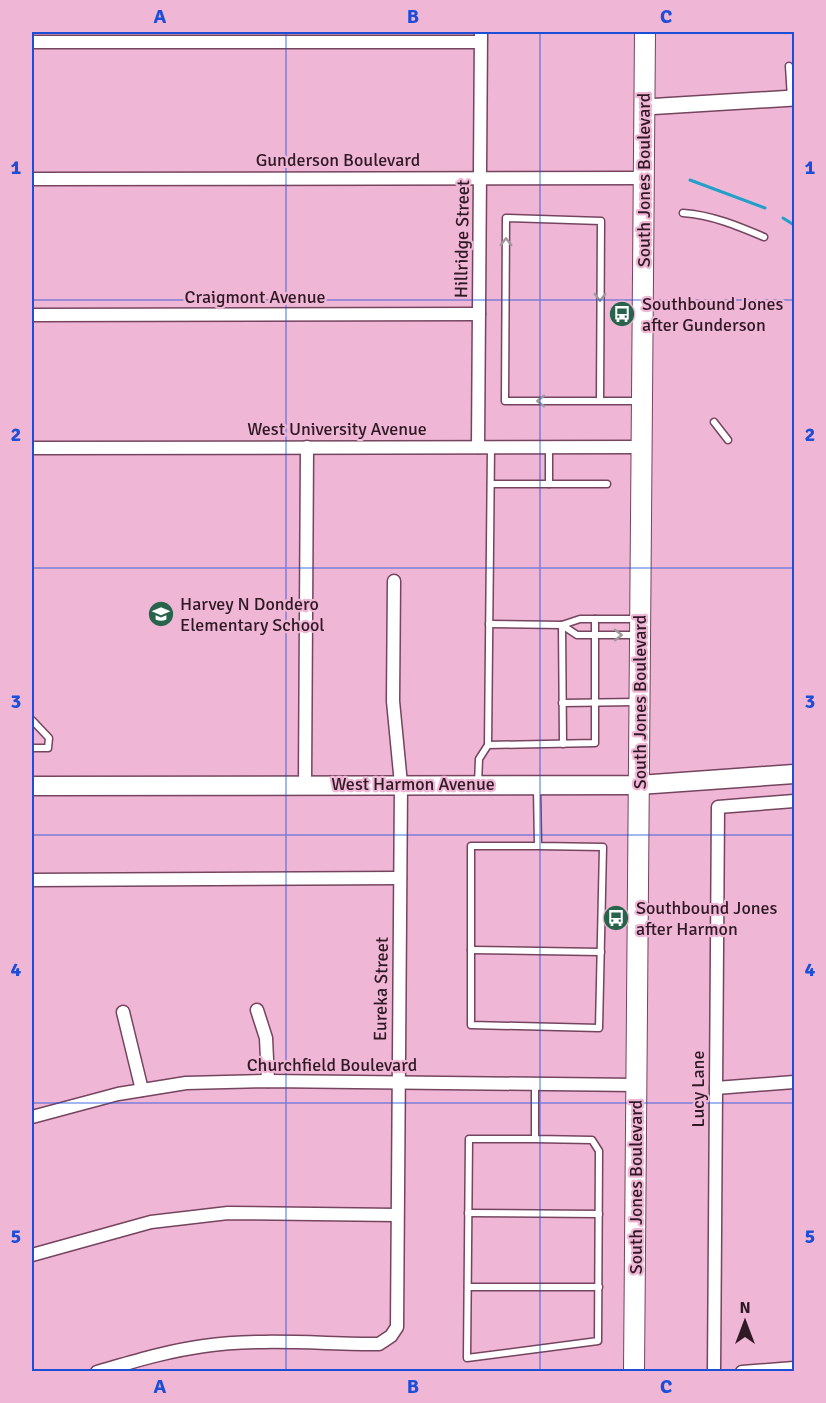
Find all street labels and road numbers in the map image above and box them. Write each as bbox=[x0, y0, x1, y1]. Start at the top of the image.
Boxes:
street label: South Jones Boulevard bbox=[633, 93, 655, 267]
street label: Gunderson Boulevard bbox=[256, 149, 420, 171]
street label: Hillridge Street bbox=[450, 180, 474, 298]
street label: Craigmont Avenue bbox=[184, 286, 326, 308]
street label: West University Avenue bbox=[247, 418, 427, 440]
street label: South Jones Boulevard bbox=[629, 615, 651, 789]
street label: West Harmon Avenue bbox=[331, 773, 495, 795]
street label: Eureka Street bbox=[369, 937, 393, 1041]
street label: Lucy Lane bbox=[687, 1051, 709, 1127]
street label: Churchfield Boulevard bbox=[247, 1054, 417, 1076]
street label: South Jones Boulevard bbox=[625, 1100, 647, 1274]

